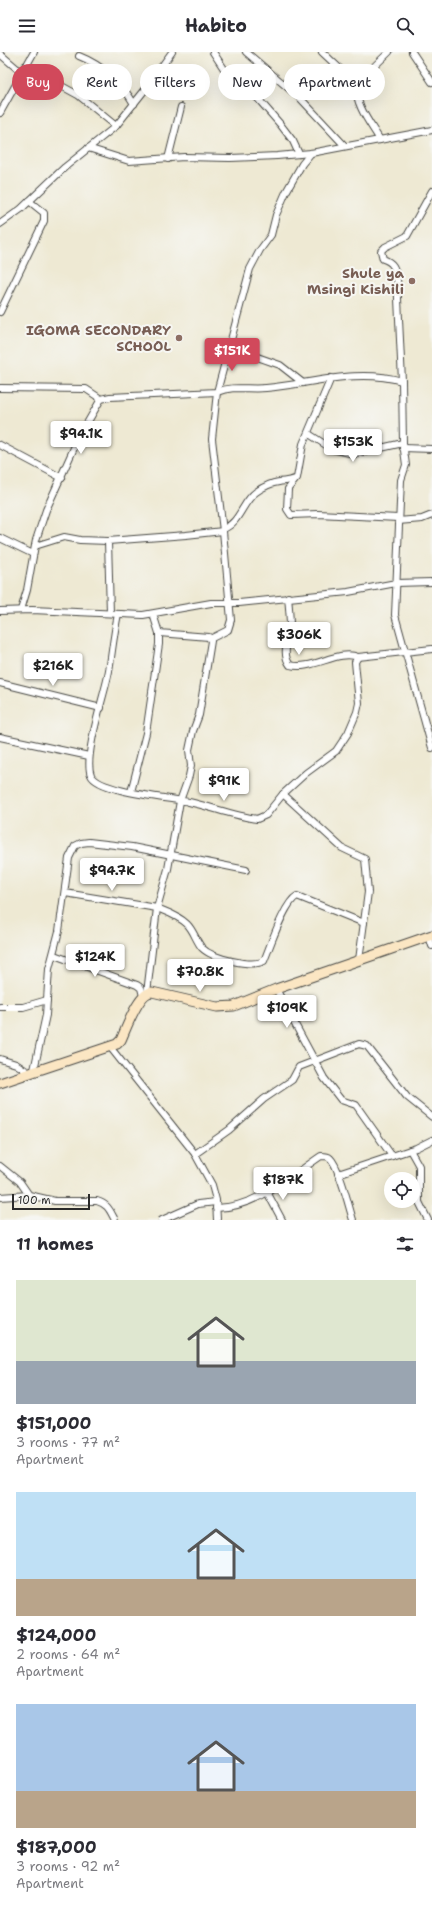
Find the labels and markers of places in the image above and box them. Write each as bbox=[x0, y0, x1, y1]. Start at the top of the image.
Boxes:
place label: Shule ya Msingi Kishili bbox=[307, 264, 404, 298]
marker: Shule ya Msingi Kishili bbox=[407, 276, 417, 286]
place label: IGOMA SECONDARY SCHOOL bbox=[26, 321, 171, 355]
marker: IGOMA SECONDARY SCHOOL bbox=[174, 333, 184, 343]
pin: $151K bbox=[204, 338, 260, 372]
pin: $94.1K bbox=[48, 421, 114, 455]
pin: $153K bbox=[325, 429, 381, 463]
pin: $306K bbox=[271, 622, 327, 656]
pin: $216K bbox=[25, 653, 81, 687]
pin: $91K bbox=[200, 768, 248, 802]
pin: $94.7K bbox=[79, 858, 145, 892]
pin: $124K bbox=[67, 944, 123, 978]
pin: $70.8K bbox=[167, 959, 233, 993]
pin: $109K bbox=[259, 995, 315, 1029]
pin: $187K bbox=[255, 1167, 311, 1201]

